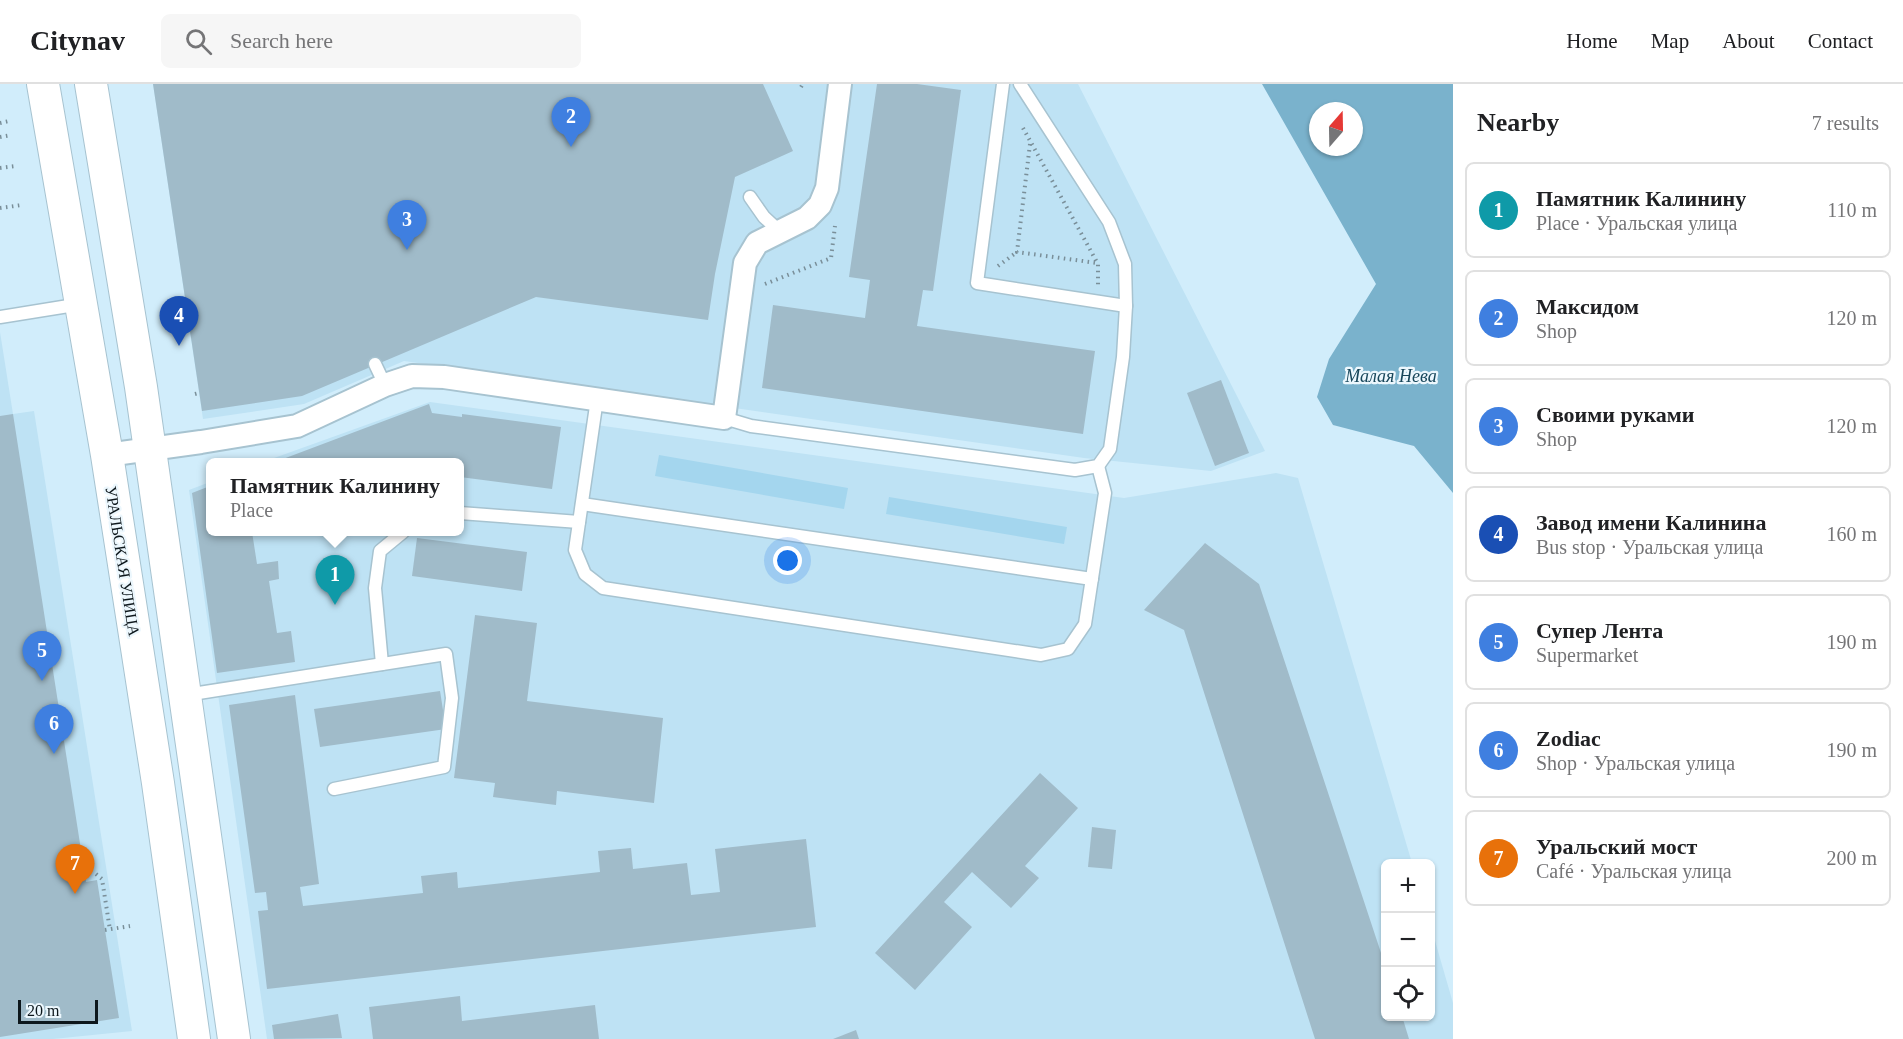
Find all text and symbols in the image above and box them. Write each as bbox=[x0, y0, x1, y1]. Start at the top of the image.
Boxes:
search box bbox=[161, 14, 581, 68]
text: Citynav bbox=[30, 25, 125, 56]
icon: search bbox=[182, 25, 215, 58]
text: Search here bbox=[230, 28, 333, 53]
text: Home bbox=[1566, 29, 1618, 53]
text: Map bbox=[1651, 29, 1689, 53]
text: About bbox=[1722, 29, 1775, 53]
text: Contact bbox=[1808, 29, 1873, 53]
pin: 2 bbox=[552, 98, 590, 147]
north arrow bbox=[1309, 102, 1363, 156]
text: Nearby bbox=[1477, 108, 1559, 137]
text: 7 results bbox=[1812, 112, 1879, 134]
text: Памятник Калинину bbox=[1536, 186, 1746, 211]
text: 1 bbox=[1494, 199, 1504, 221]
text: 110 m bbox=[1827, 199, 1877, 221]
pin: 3 bbox=[388, 200, 426, 250]
text: Place · Уральская улица bbox=[1536, 212, 1737, 234]
text: Максидом bbox=[1536, 294, 1639, 319]
pin: 4 bbox=[160, 296, 198, 346]
text: 2 bbox=[1494, 307, 1504, 329]
text: 120 m bbox=[1826, 307, 1877, 329]
text: Shop bbox=[1536, 320, 1577, 342]
water label: Малая Нева bbox=[1344, 366, 1437, 386]
text: Своими руками bbox=[1536, 402, 1694, 427]
text: 3 bbox=[1494, 415, 1504, 437]
text: 120 m bbox=[1826, 415, 1877, 437]
text: Shop bbox=[1536, 428, 1577, 450]
popup bbox=[206, 458, 464, 536]
text: Памятник Калинину bbox=[230, 473, 440, 498]
street label: УРАЛЬСКАЯ УЛИЦА bbox=[101, 485, 143, 638]
text: Place bbox=[230, 499, 273, 521]
text: Завод имени Калинина bbox=[1536, 510, 1767, 535]
text: 4 bbox=[1494, 523, 1504, 545]
text: 160 m bbox=[1826, 523, 1877, 545]
text: Bus stop · Уральская улица bbox=[1536, 536, 1763, 558]
your location bbox=[773, 546, 802, 575]
pin: 1 bbox=[316, 556, 354, 605]
text: Супер Лента bbox=[1536, 618, 1663, 643]
text: 5 bbox=[1494, 631, 1504, 653]
text: 190 m bbox=[1826, 631, 1877, 653]
pin: 5 bbox=[22, 632, 62, 681]
text: Supermarket bbox=[1536, 644, 1638, 666]
pin: 6 bbox=[34, 704, 74, 754]
text: Zodiac bbox=[1536, 726, 1601, 751]
text: 6 bbox=[1494, 739, 1504, 761]
text: 190 m bbox=[1826, 739, 1877, 761]
text: Shop · Уральская улица bbox=[1536, 752, 1735, 774]
text: Уральский мост bbox=[1536, 834, 1697, 859]
pin: 7 bbox=[56, 844, 94, 894]
text: 7 bbox=[1494, 847, 1504, 869]
text: 200 m bbox=[1826, 847, 1877, 869]
map controls bbox=[1381, 859, 1435, 1021]
button: + bbox=[1381, 859, 1435, 913]
text: Café · Уральская улица bbox=[1536, 860, 1732, 882]
button: − bbox=[1381, 913, 1435, 967]
button: locate bbox=[1381, 967, 1435, 1021]
scale bar bbox=[18, 997, 98, 1024]
text: 20 m bbox=[27, 1002, 59, 1019]

